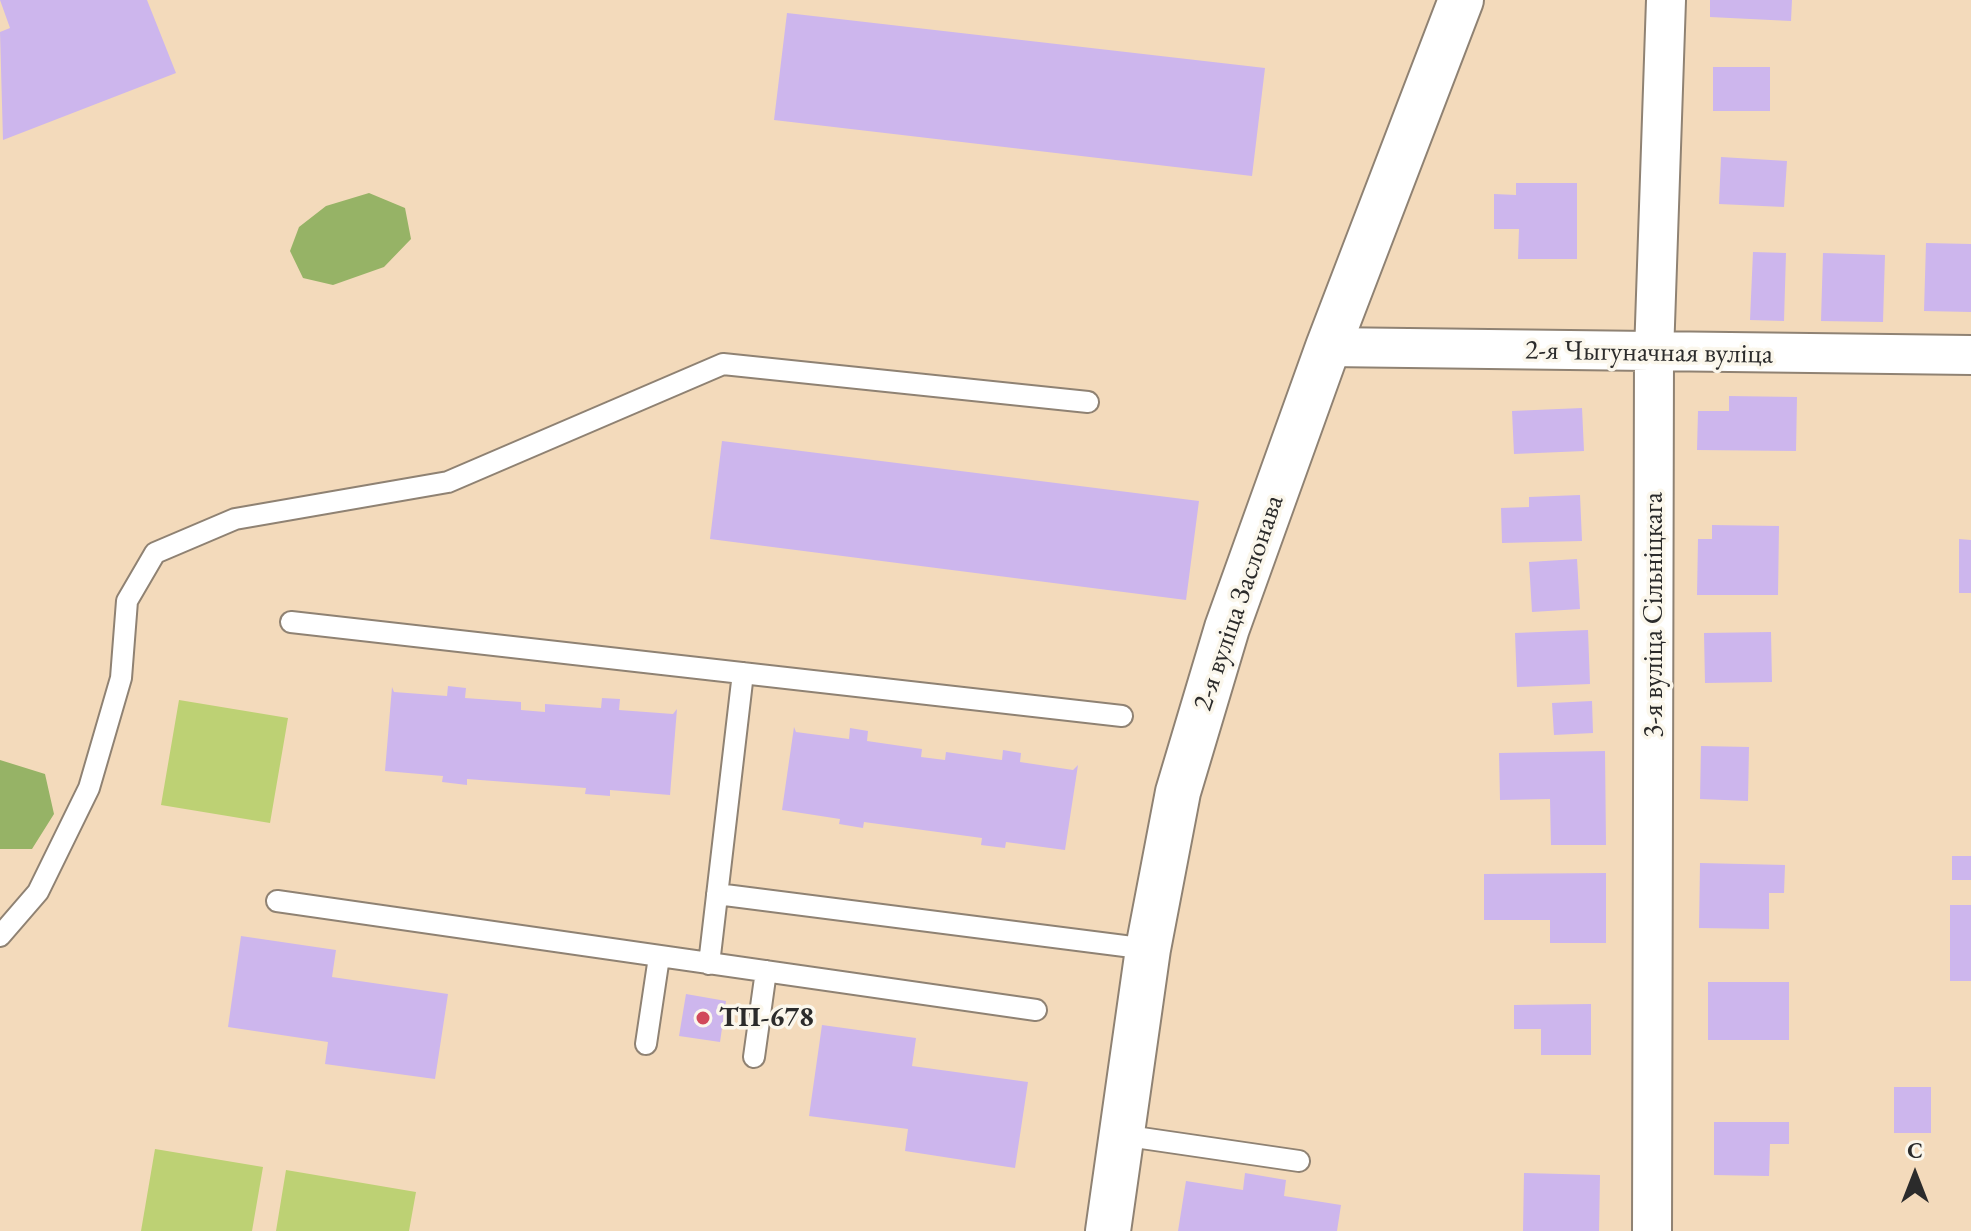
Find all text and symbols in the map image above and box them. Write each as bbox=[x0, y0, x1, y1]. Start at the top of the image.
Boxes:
street label: 2-я Чыгуначная вуліца bbox=[1525, 334, 1773, 372]
street label: 2-я вуліца Заслонава bbox=[1186, 491, 1292, 715]
street label: 3-я вуліца Сільніцкага bbox=[1637, 492, 1671, 738]
place label: ТП-678 bbox=[719, 1001, 814, 1035]
marker: ТП-678 bbox=[694, 1009, 712, 1027]
north arrow bbox=[1875, 1135, 1955, 1215]
text: С bbox=[1907, 1136, 1923, 1165]

